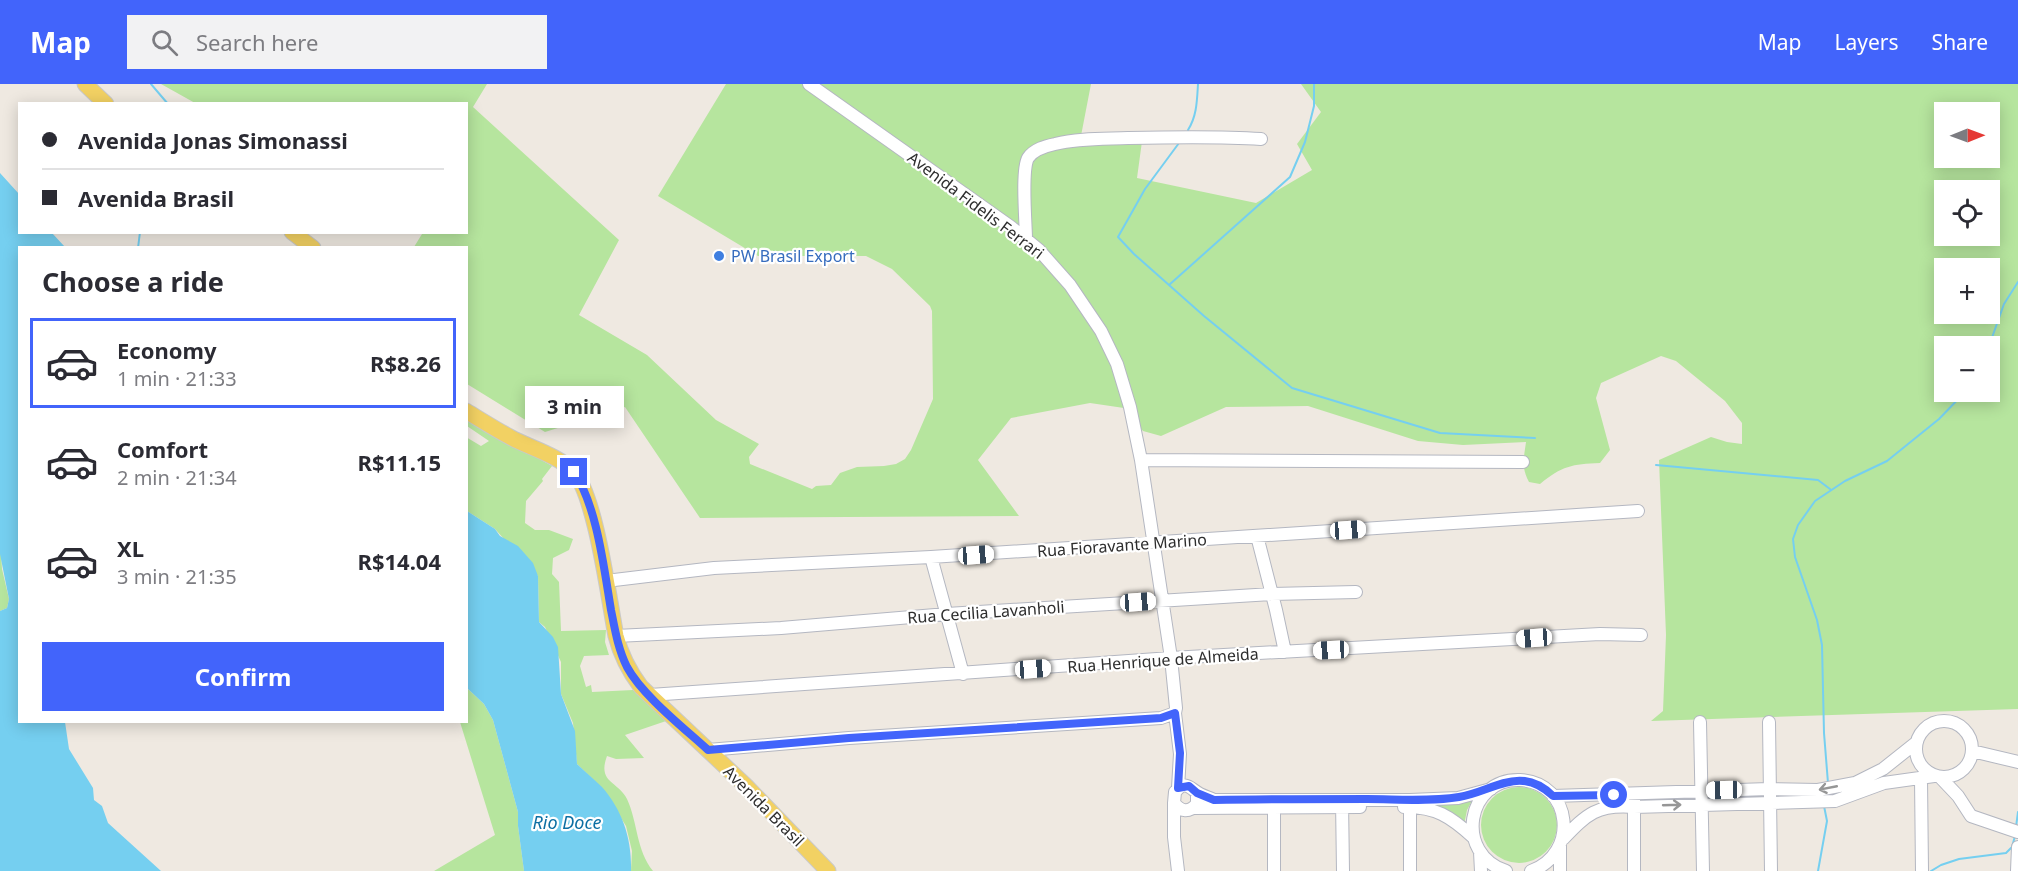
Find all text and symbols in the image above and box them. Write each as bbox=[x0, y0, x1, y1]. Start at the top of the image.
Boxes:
search box bbox=[127, 15, 547, 69]
text: Map bbox=[30, 23, 91, 61]
icon: search bbox=[148, 26, 181, 59]
text: Search here bbox=[196, 27, 318, 57]
text: Map bbox=[1758, 28, 1802, 56]
text: Layers bbox=[1835, 28, 1899, 56]
text: Share bbox=[1932, 28, 1988, 56]
north arrow bbox=[1934, 102, 2000, 168]
map controls bbox=[1934, 102, 2000, 402]
text: Avenida Jonas Simonassi bbox=[78, 125, 348, 155]
street label: Avenida Fidelis Ferrari bbox=[903, 146, 1049, 264]
button: locate bbox=[1934, 180, 2000, 246]
text: Avenida Brasil bbox=[78, 183, 234, 213]
place label: PW Brasil Export bbox=[731, 245, 855, 267]
marker: PW Brasil Export bbox=[712, 249, 726, 263]
button: + bbox=[1934, 258, 2000, 324]
text: Choose a ride bbox=[42, 263, 224, 300]
text: Economy bbox=[117, 335, 216, 365]
icon: car bbox=[45, 336, 99, 390]
button: − bbox=[1934, 336, 2000, 402]
text: R$8.26 bbox=[370, 348, 441, 378]
text: 1 min · 21:33 bbox=[117, 365, 237, 392]
callout: 3 min bbox=[524, 385, 624, 427]
text: 3 min bbox=[547, 393, 602, 420]
text: Comfort bbox=[117, 434, 208, 464]
icon: car bbox=[45, 435, 99, 489]
text: R$11.15 bbox=[357, 447, 441, 477]
route end bbox=[560, 458, 587, 485]
text: 2 min · 21:34 bbox=[117, 464, 237, 491]
car bbox=[1329, 520, 1367, 540]
street label: Rua Fioravante Marino bbox=[1036, 528, 1208, 562]
text: XL bbox=[117, 533, 144, 563]
icon: car bbox=[45, 534, 99, 588]
car bbox=[957, 545, 995, 565]
text: R$14.04 bbox=[357, 546, 441, 576]
text: 3 min · 21:35 bbox=[117, 563, 237, 590]
car bbox=[1119, 592, 1157, 612]
street label: Rua Cecilia Lavanholi bbox=[907, 596, 1065, 628]
car bbox=[1515, 628, 1553, 648]
car bbox=[1313, 640, 1349, 660]
button: Confirm bbox=[42, 642, 444, 711]
street label: Rua Henrique de Almeida bbox=[1067, 642, 1259, 678]
car bbox=[1014, 659, 1052, 679]
street label: Avenida Brasil bbox=[719, 761, 809, 851]
route start bbox=[1600, 781, 1627, 808]
car bbox=[1706, 781, 1742, 799]
one-way arrow bbox=[1819, 783, 1838, 794]
one-way arrow bbox=[1662, 800, 1682, 811]
water label: Rio Doce bbox=[532, 810, 602, 834]

